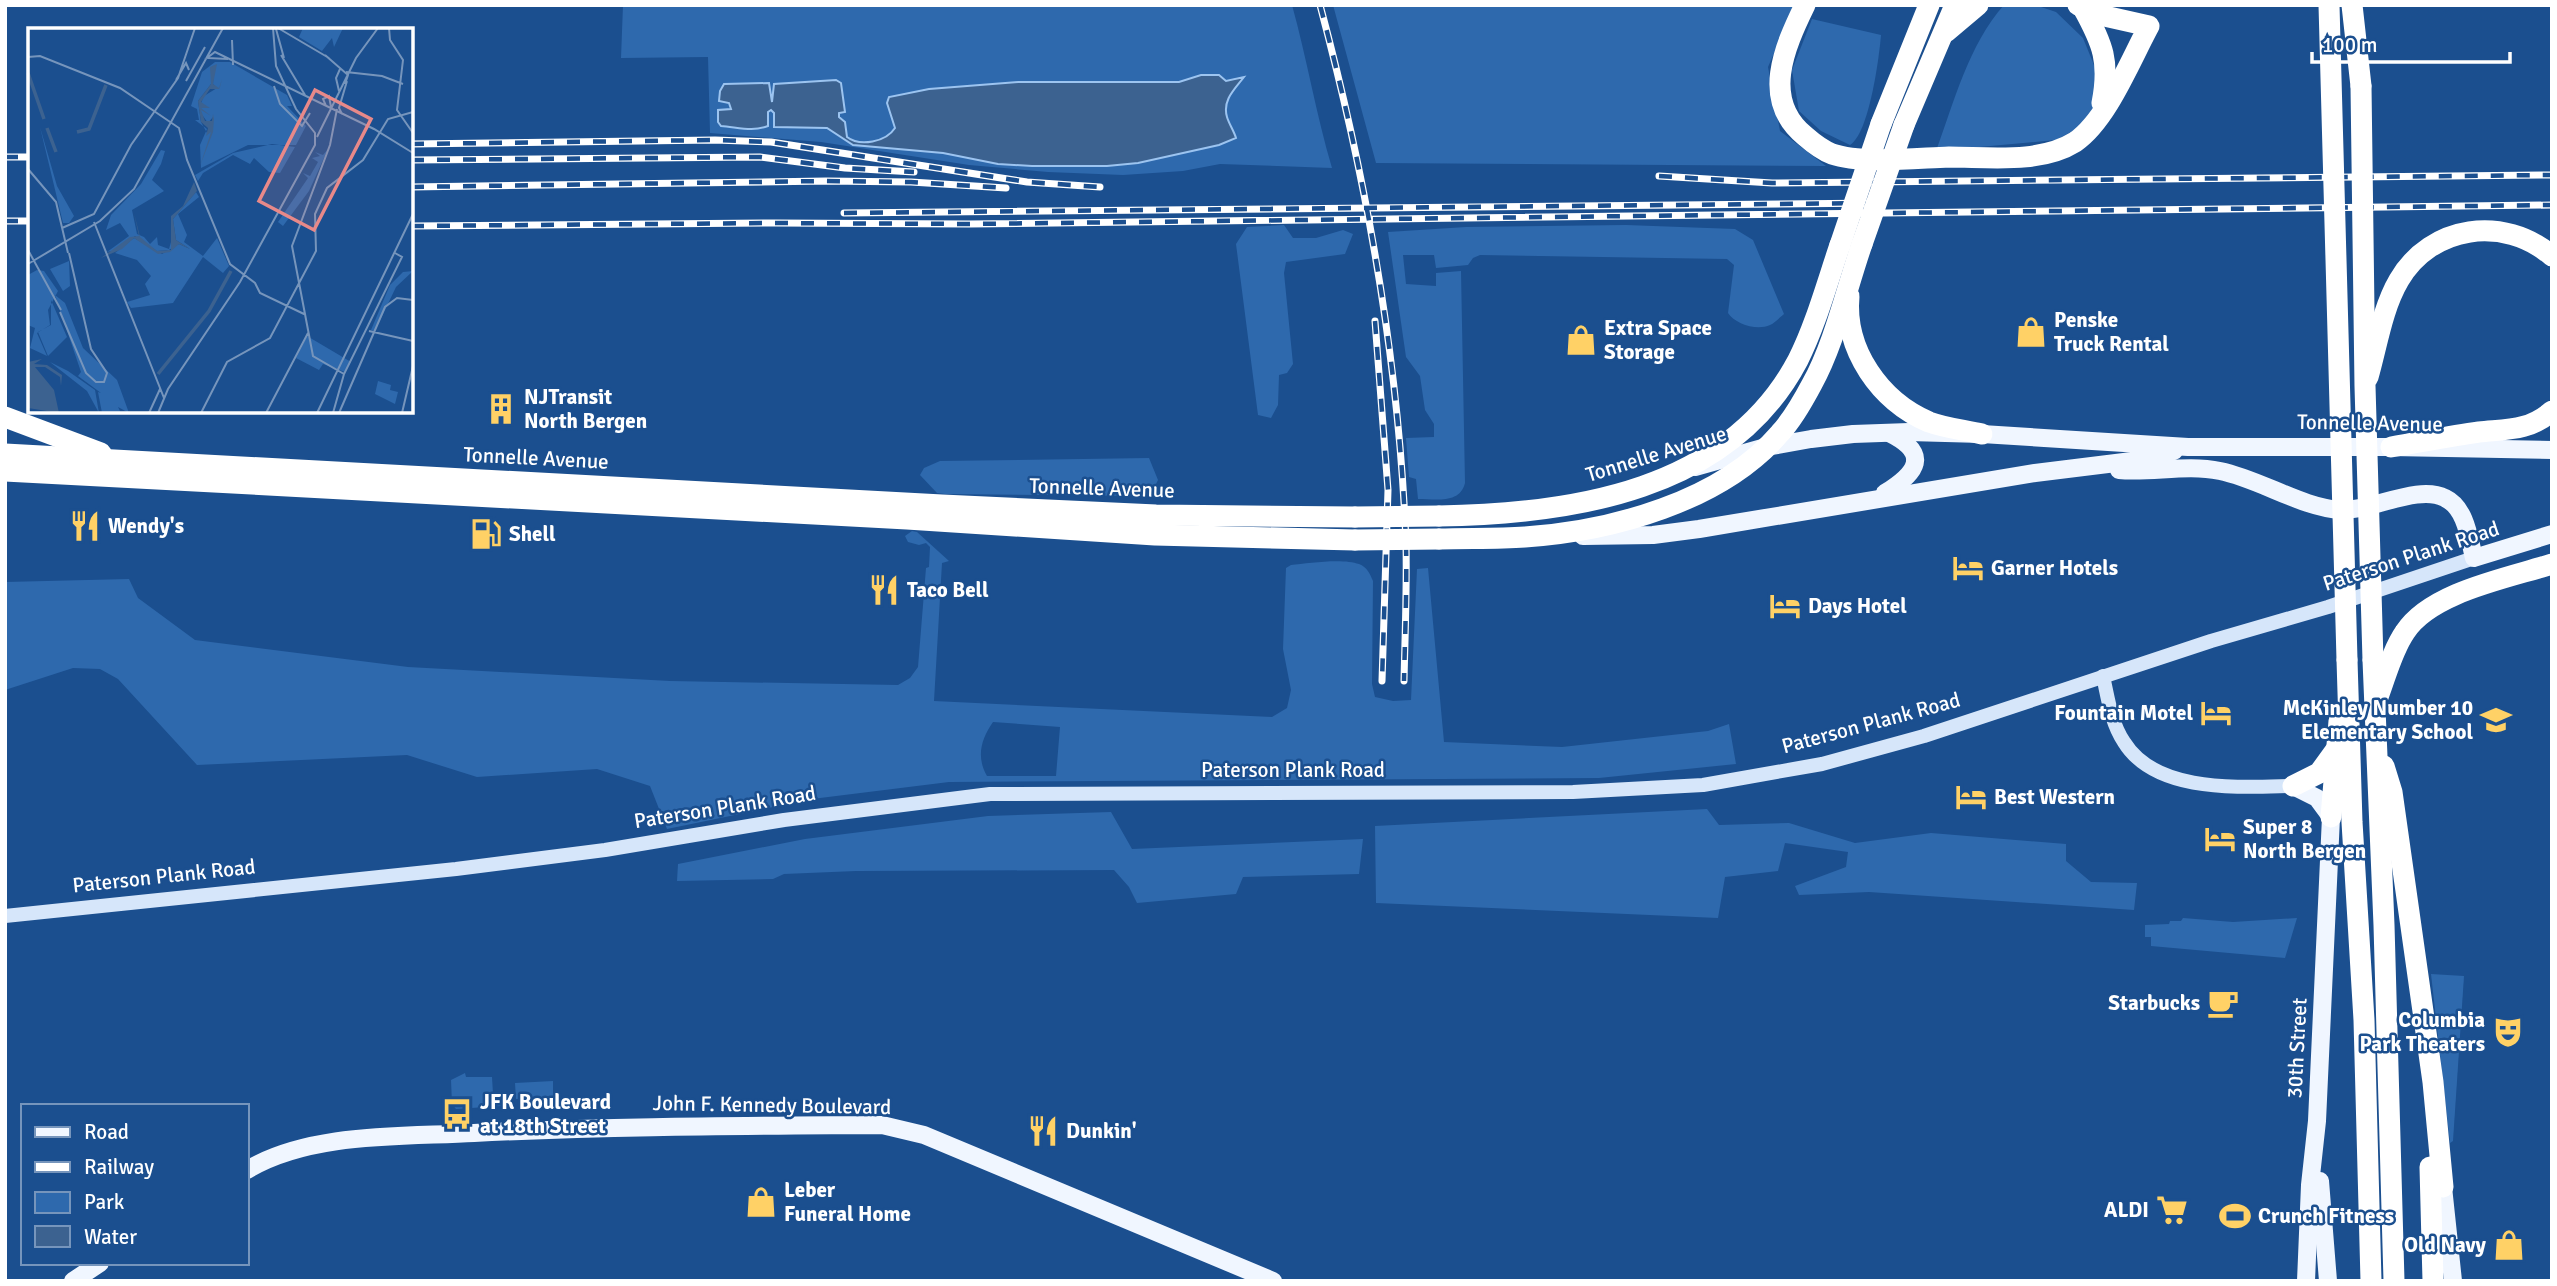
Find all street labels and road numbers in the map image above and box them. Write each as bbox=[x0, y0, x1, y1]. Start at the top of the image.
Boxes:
street label: Tonnelle Avenue bbox=[2297, 409, 2443, 437]
street label: Tonnelle Avenue bbox=[1583, 420, 1729, 488]
street label: Tonnelle Avenue bbox=[463, 441, 609, 475]
street label: Tonnelle Avenue bbox=[1029, 472, 1175, 504]
street label: Paterson Plank Road bbox=[2320, 515, 2502, 597]
street label: Paterson Plank Road bbox=[1779, 687, 1963, 759]
street label: Paterson Plank Road bbox=[1201, 757, 1385, 783]
street label: Paterson Plank Road bbox=[632, 780, 818, 834]
street label: Paterson Plank Road bbox=[71, 853, 257, 899]
street label: 30th Street bbox=[2281, 997, 2313, 1099]
street label: John F. Kennedy Boulevard bbox=[652, 1090, 892, 1120]

